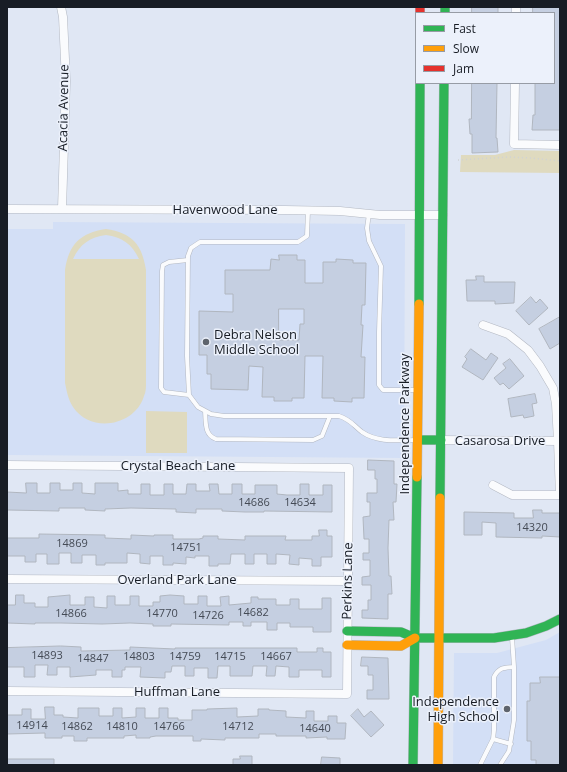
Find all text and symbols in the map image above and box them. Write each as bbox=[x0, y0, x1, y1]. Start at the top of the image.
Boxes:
legend bbox=[415, 12, 555, 84]
text: Fast bbox=[453, 20, 476, 37]
text: Slow bbox=[453, 40, 479, 57]
text: Jam bbox=[453, 60, 474, 77]
street label: Acacia Avenue bbox=[55, 64, 73, 152]
street label: Havenwood Lane bbox=[173, 202, 277, 218]
place label: Debra Nelson Middle School bbox=[214, 327, 299, 358]
marker: Debra Nelson Middle School bbox=[201, 337, 211, 347]
street label: Independence Parkway bbox=[397, 353, 413, 495]
street label: Casarosa Drive bbox=[455, 433, 545, 449]
street label: Crystal Beach Lane bbox=[121, 458, 235, 474]
house number: 14686 bbox=[238, 496, 270, 510]
house number: 14634 bbox=[284, 496, 316, 510]
house number: 14320 bbox=[516, 521, 548, 535]
house number: 14869 bbox=[56, 537, 88, 551]
house number: 14751 bbox=[170, 541, 202, 555]
street label: Perkins Lane bbox=[340, 542, 356, 620]
street label: Overland Park Lane bbox=[118, 572, 236, 588]
house number: 14682 bbox=[237, 606, 269, 620]
house number: 14866 bbox=[55, 607, 87, 621]
house number: 14770 bbox=[146, 607, 178, 621]
house number: 14726 bbox=[192, 609, 224, 623]
house number: 14893 bbox=[31, 649, 63, 663]
house number: 14803 bbox=[123, 650, 155, 664]
house number: 14759 bbox=[169, 650, 201, 664]
house number: 14715 bbox=[214, 650, 246, 664]
house number: 14667 bbox=[260, 650, 292, 664]
house number: 14847 bbox=[77, 652, 109, 666]
street label: Huffman Lane bbox=[134, 684, 220, 700]
place label: Independence High School bbox=[412, 694, 499, 725]
marker: Independence High School bbox=[502, 704, 512, 714]
house number: 14914 bbox=[16, 719, 48, 733]
house number: 14862 bbox=[61, 720, 93, 734]
house number: 14810 bbox=[106, 720, 138, 734]
house number: 14766 bbox=[153, 720, 185, 734]
house number: 14712 bbox=[222, 720, 254, 734]
house number: 14640 bbox=[299, 722, 331, 736]

